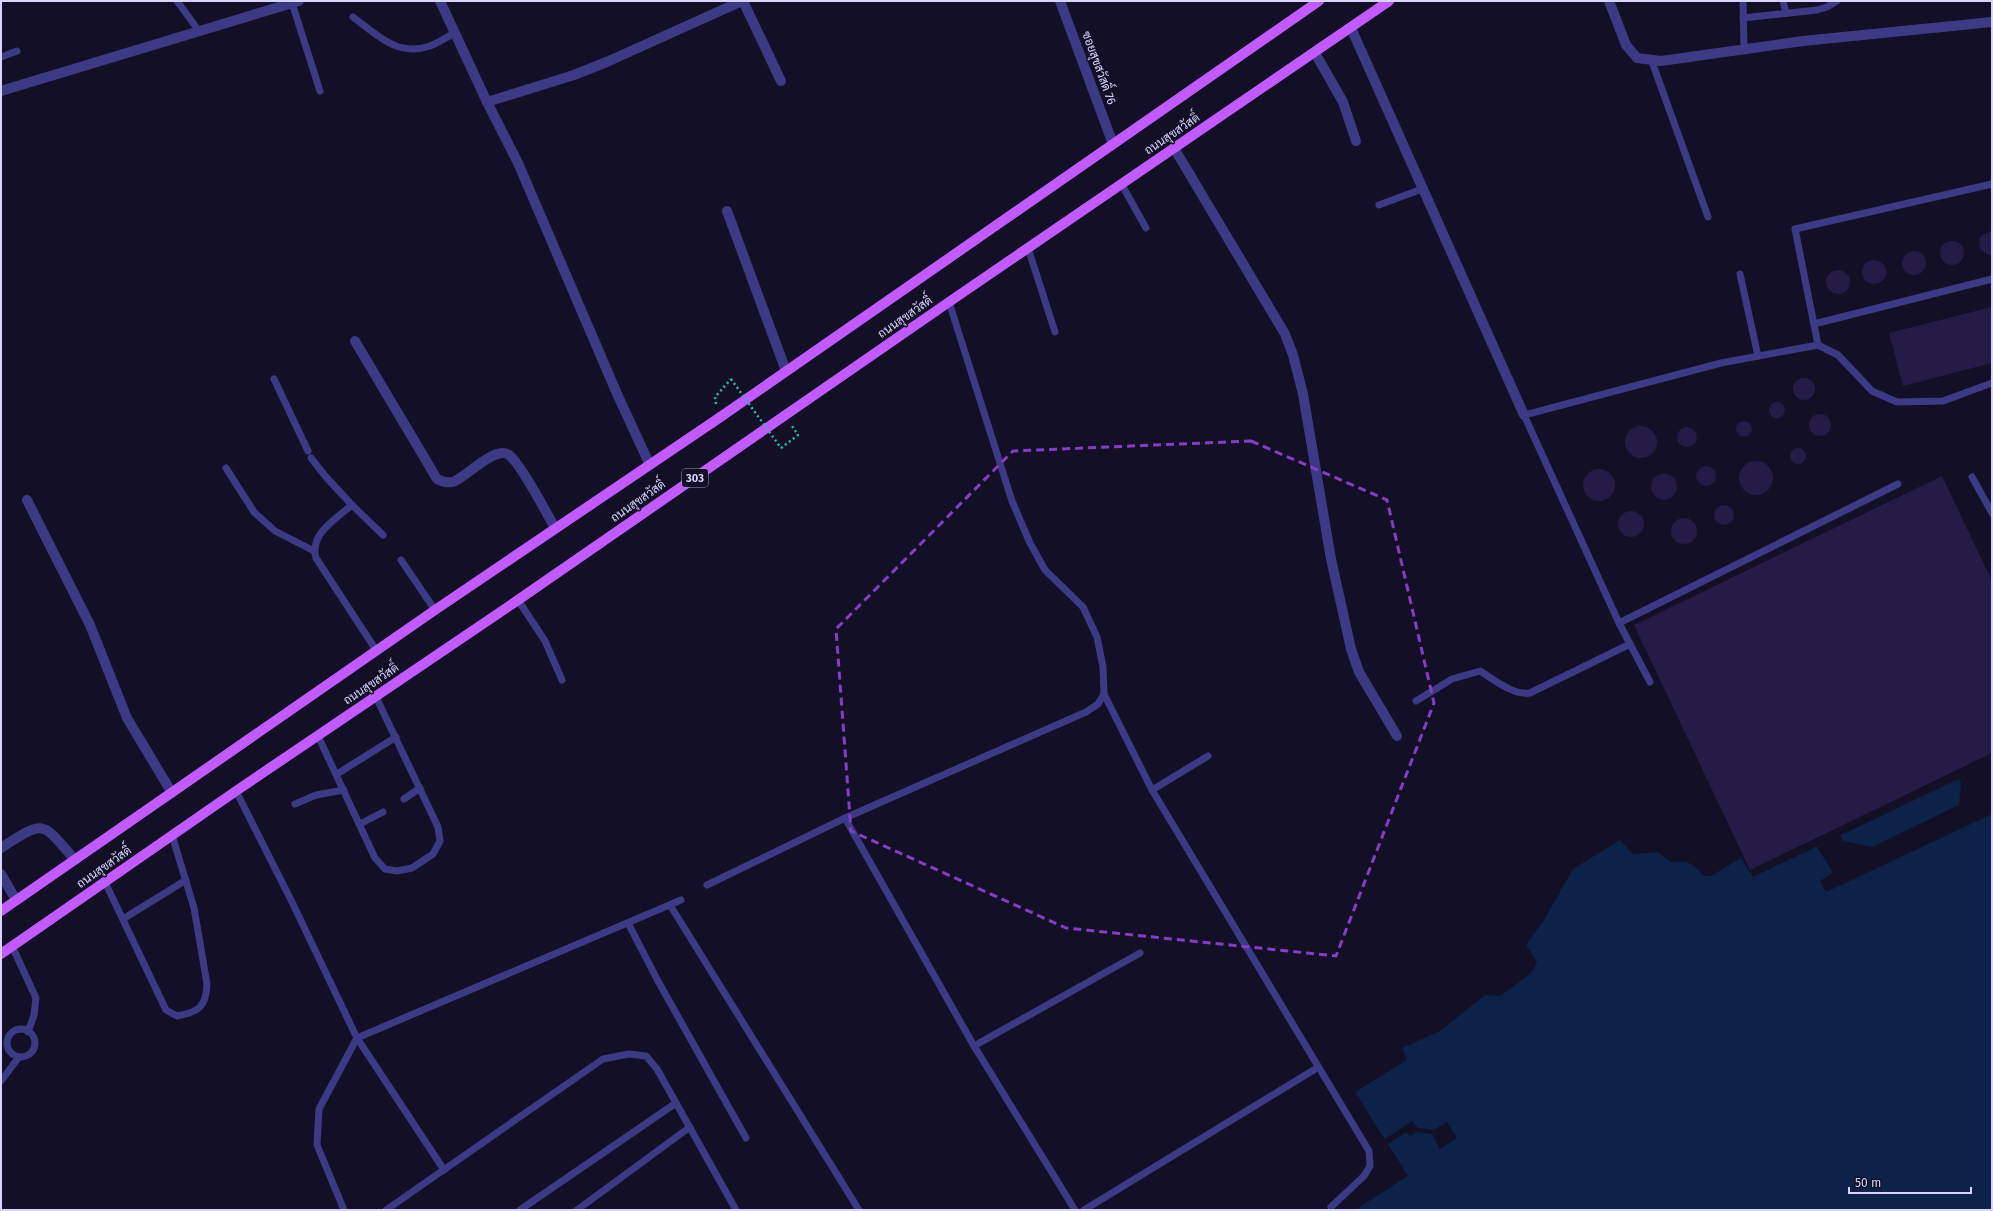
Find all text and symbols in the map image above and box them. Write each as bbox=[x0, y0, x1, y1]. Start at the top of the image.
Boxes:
street label: ซอยสุขสวัสดิ์ 76 bbox=[1077, 28, 1123, 107]
street label: ถนนสุขสวัสดิ์ bbox=[1139, 107, 1203, 159]
street label: ถนนสุขสวัสดิ์ bbox=[872, 289, 936, 343]
road number: 303 bbox=[682, 469, 708, 487]
street label: ถนนสุขสวัสดิ์ bbox=[605, 473, 669, 527]
street label: ถนนสุขสวัสดิ์ bbox=[338, 657, 402, 709]
street label: ถนนสุขสวัสดิ์ bbox=[71, 839, 135, 893]
scale bar bbox=[1849, 1169, 1971, 1195]
text: 50 m bbox=[1855, 1176, 1881, 1190]

